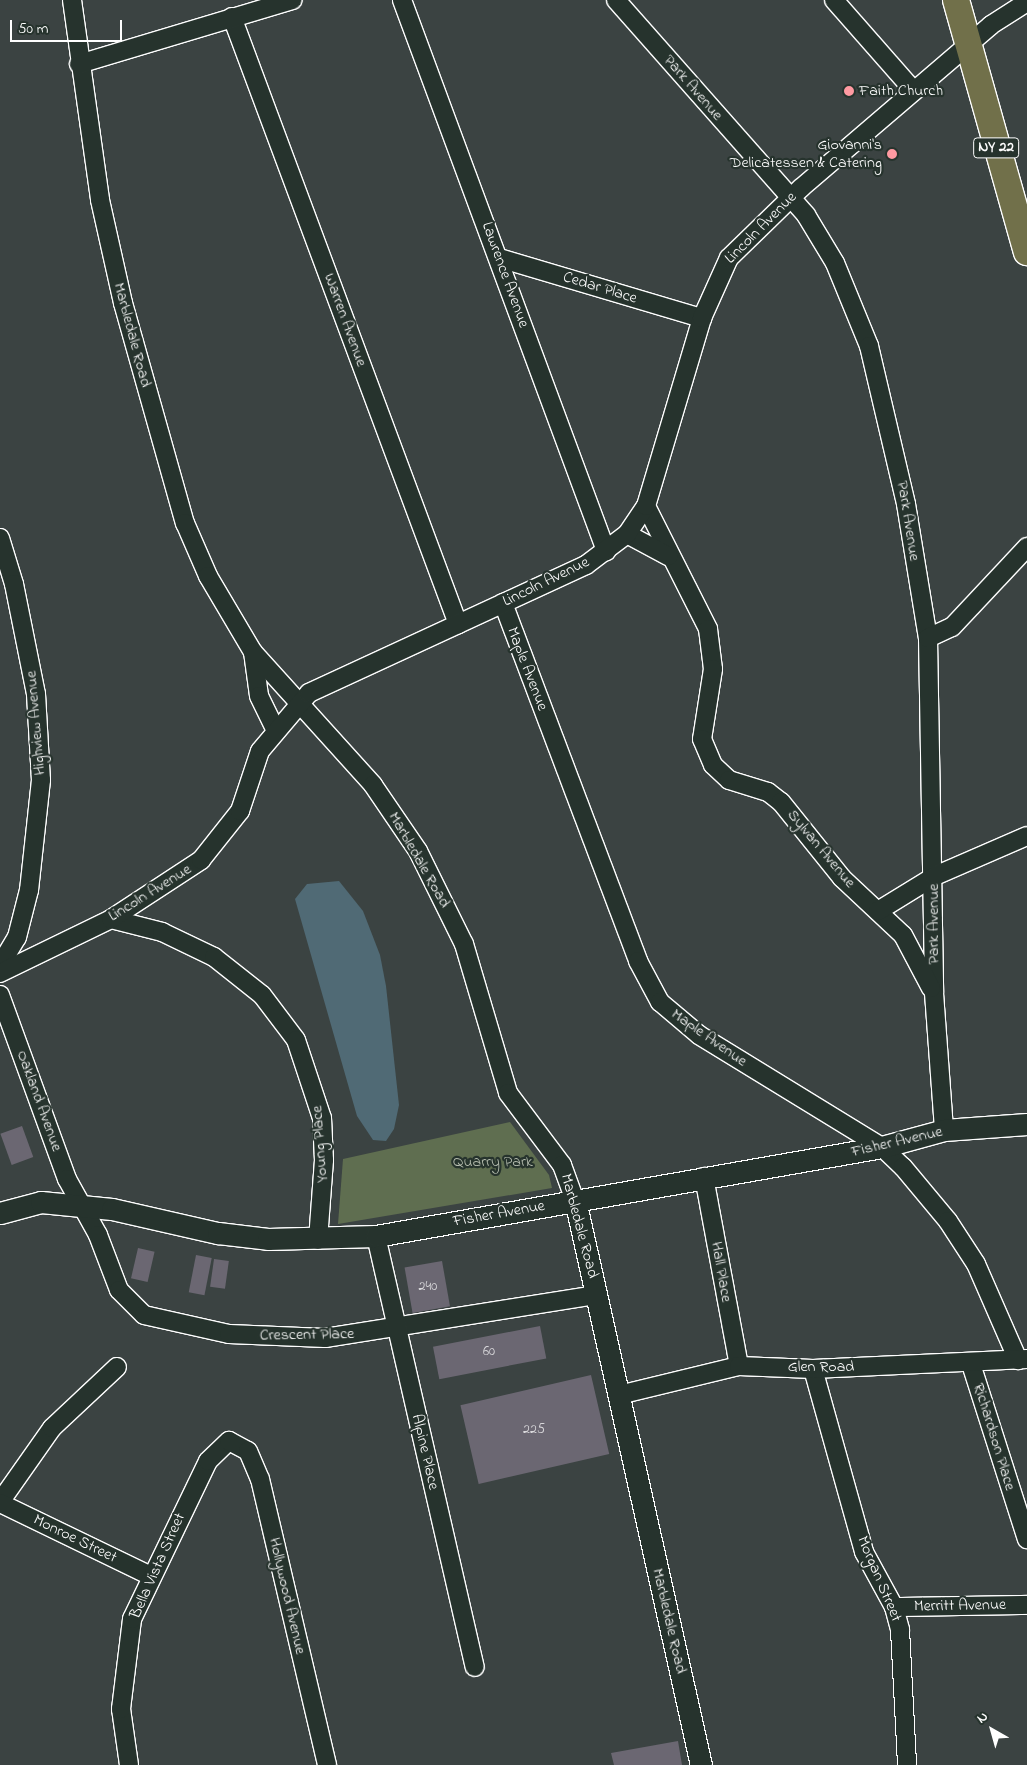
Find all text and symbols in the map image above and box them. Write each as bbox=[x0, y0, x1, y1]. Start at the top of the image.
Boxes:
scale bar bbox=[12, 10, 125, 42]
text: 50 m bbox=[18, 18, 48, 40]
street label: Park Avenue bbox=[659, 51, 727, 125]
place label: Faith Church bbox=[859, 81, 943, 101]
marker: Faith Church bbox=[843, 85, 855, 97]
place label: Giovanni's Delicatessen & Catering bbox=[730, 135, 882, 173]
road number: NY 22 bbox=[972, 136, 1020, 160]
marker: Giovanni's Delicatessen & Catering bbox=[886, 148, 898, 160]
street label: Lincoln Avenue bbox=[721, 188, 801, 268]
street label: Lawrence Avenue bbox=[477, 219, 533, 331]
street label: Cedar Place bbox=[561, 268, 639, 308]
street label: Warren Avenue bbox=[319, 271, 371, 369]
street label: Marbledale Road bbox=[109, 281, 155, 389]
street label: Park Avenue bbox=[892, 480, 924, 562]
street label: Lincoln Avenue bbox=[500, 553, 592, 611]
street label: Maple Avenue bbox=[502, 624, 552, 714]
street label: Highview Avenue bbox=[22, 670, 50, 776]
street label: Sylvan Avenue bbox=[783, 806, 859, 892]
street label: Marbledale Road bbox=[384, 809, 454, 911]
street label: Lincoln Avenue bbox=[105, 860, 195, 926]
street label: Park Avenue bbox=[924, 884, 944, 964]
street label: Maple Avenue bbox=[667, 1005, 751, 1071]
street label: Oakland Avenue bbox=[12, 1048, 66, 1154]
street label: Young Place bbox=[308, 1105, 332, 1183]
street label: Fisher Avenue bbox=[850, 1122, 944, 1162]
park label: Quarry Park bbox=[453, 1152, 533, 1172]
street label: Marbledale Road bbox=[556, 1172, 602, 1280]
street label: Fisher Avenue bbox=[452, 1196, 546, 1232]
street label: Hall Place bbox=[706, 1240, 736, 1304]
house number: 240 bbox=[419, 1279, 437, 1295]
street label: Crescent Place bbox=[260, 1325, 354, 1345]
house number: 60 bbox=[483, 1344, 495, 1360]
street label: Glen Road bbox=[788, 1357, 854, 1377]
street label: Richardson Place bbox=[969, 1381, 1019, 1493]
street label: Alpine Place bbox=[407, 1412, 443, 1492]
house number: 225 bbox=[523, 1422, 545, 1438]
street label: Monroe Street bbox=[30, 1510, 120, 1568]
street label: Bella Vista Street bbox=[126, 1510, 190, 1622]
street label: Morgan Street bbox=[852, 1533, 906, 1625]
street label: Hollywood Avenue bbox=[264, 1536, 310, 1656]
street label: Marbledale Road bbox=[648, 1567, 690, 1675]
street label: Merritt Avenue bbox=[914, 1596, 1006, 1616]
north arrow bbox=[967, 1705, 1017, 1755]
text: N bbox=[972, 1707, 993, 1729]

